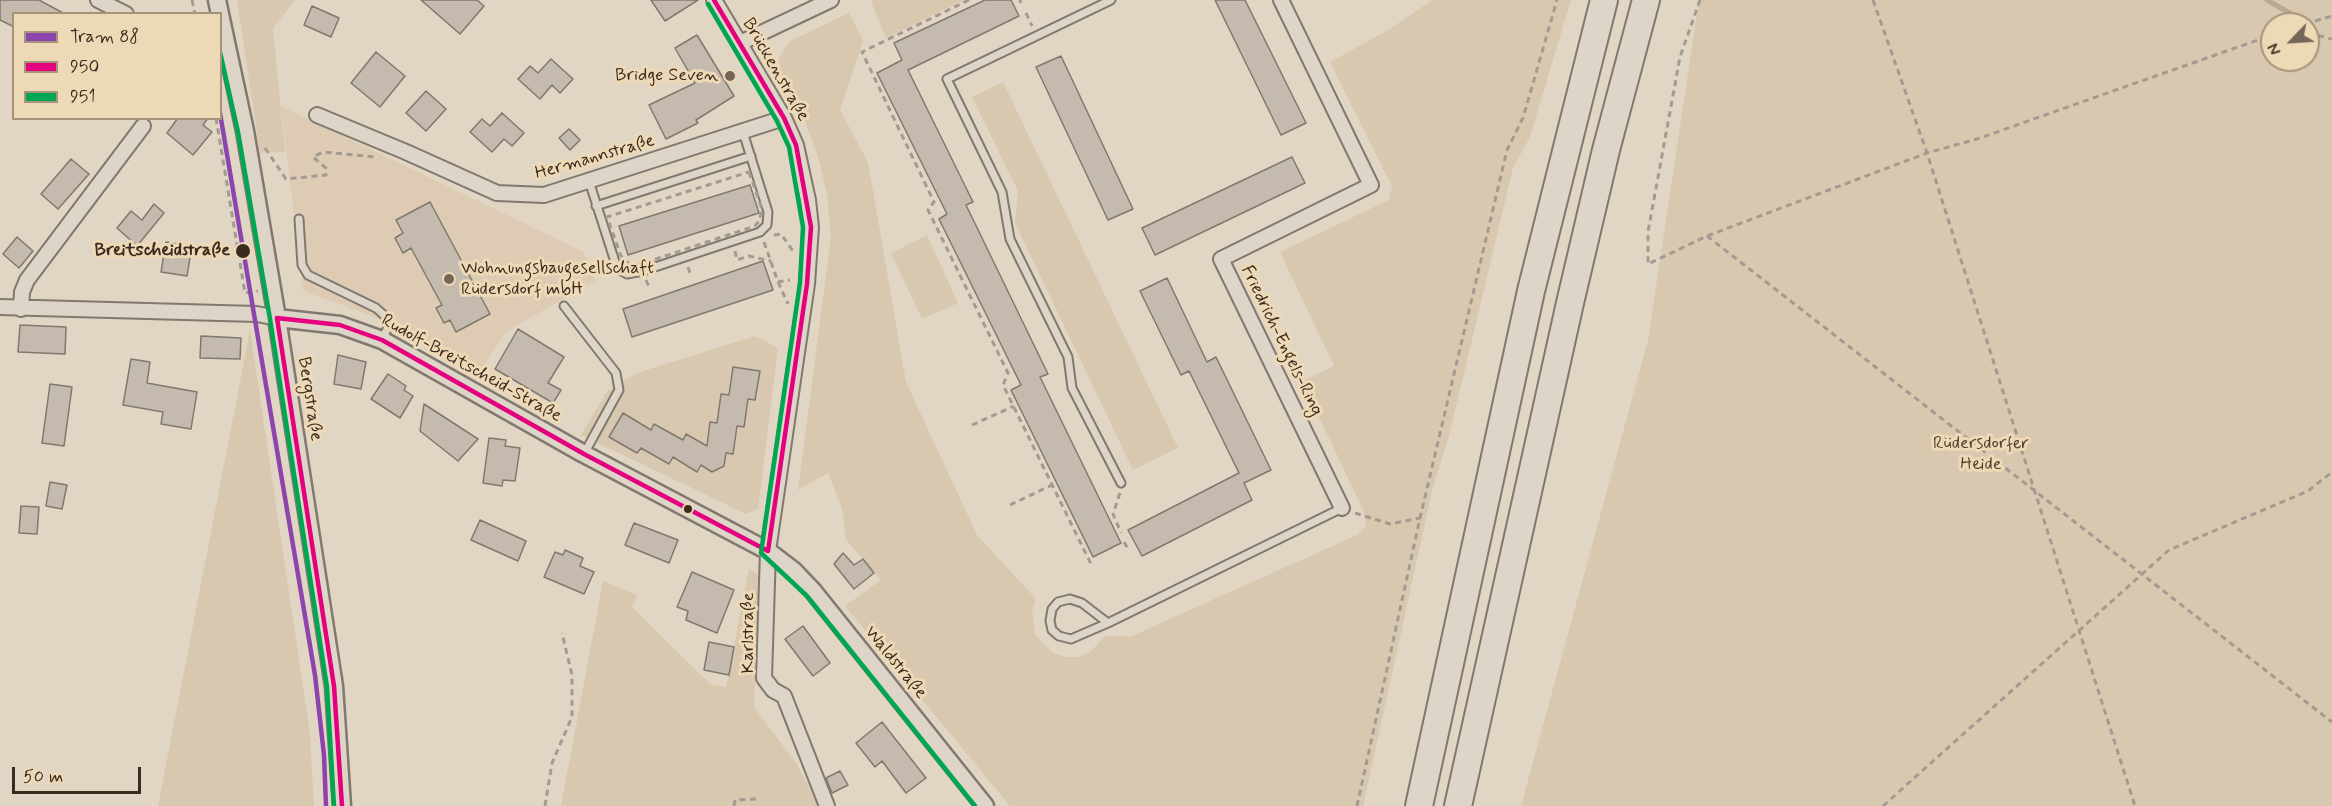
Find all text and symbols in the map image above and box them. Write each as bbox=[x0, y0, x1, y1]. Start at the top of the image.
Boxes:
legend bbox=[12, 12, 222, 120]
north arrow bbox=[2260, 12, 2320, 72]
street label: Brückenstraße bbox=[737, 15, 813, 125]
text: Tram 88 bbox=[70, 25, 139, 49]
text: N bbox=[2263, 40, 2287, 58]
text: 950 bbox=[70, 55, 99, 79]
place label: Bridge Seven bbox=[615, 65, 718, 87]
marker: Bridge Seven bbox=[723, 69, 737, 83]
text: 951 bbox=[70, 85, 95, 109]
street label: Hermannstraße bbox=[533, 131, 657, 185]
place label: Breitscheidstraße bbox=[95, 240, 230, 262]
marker: Breitscheidstraße bbox=[234, 242, 252, 260]
place label: Wohnungsbaugesellschaft Rüdersdorf mbH bbox=[461, 258, 654, 300]
street label: Friedrich-Engels-Ring bbox=[1235, 262, 1327, 420]
marker: Wohnungsbaugesellschaft Rüdersdorf mbH bbox=[442, 272, 456, 286]
street label: Rudolf-Breitscheid-Straße bbox=[377, 310, 565, 428]
street label: Bergstraße bbox=[292, 356, 326, 442]
park label: Rüdersdorfer Heide bbox=[1933, 433, 2029, 476]
unlabelled marker bbox=[682, 503, 694, 515]
street label: Karlstraße bbox=[738, 593, 760, 673]
street label: Waldstraße bbox=[859, 622, 931, 704]
scale bar bbox=[15, 755, 144, 793]
text: 50 m bbox=[23, 765, 63, 789]

